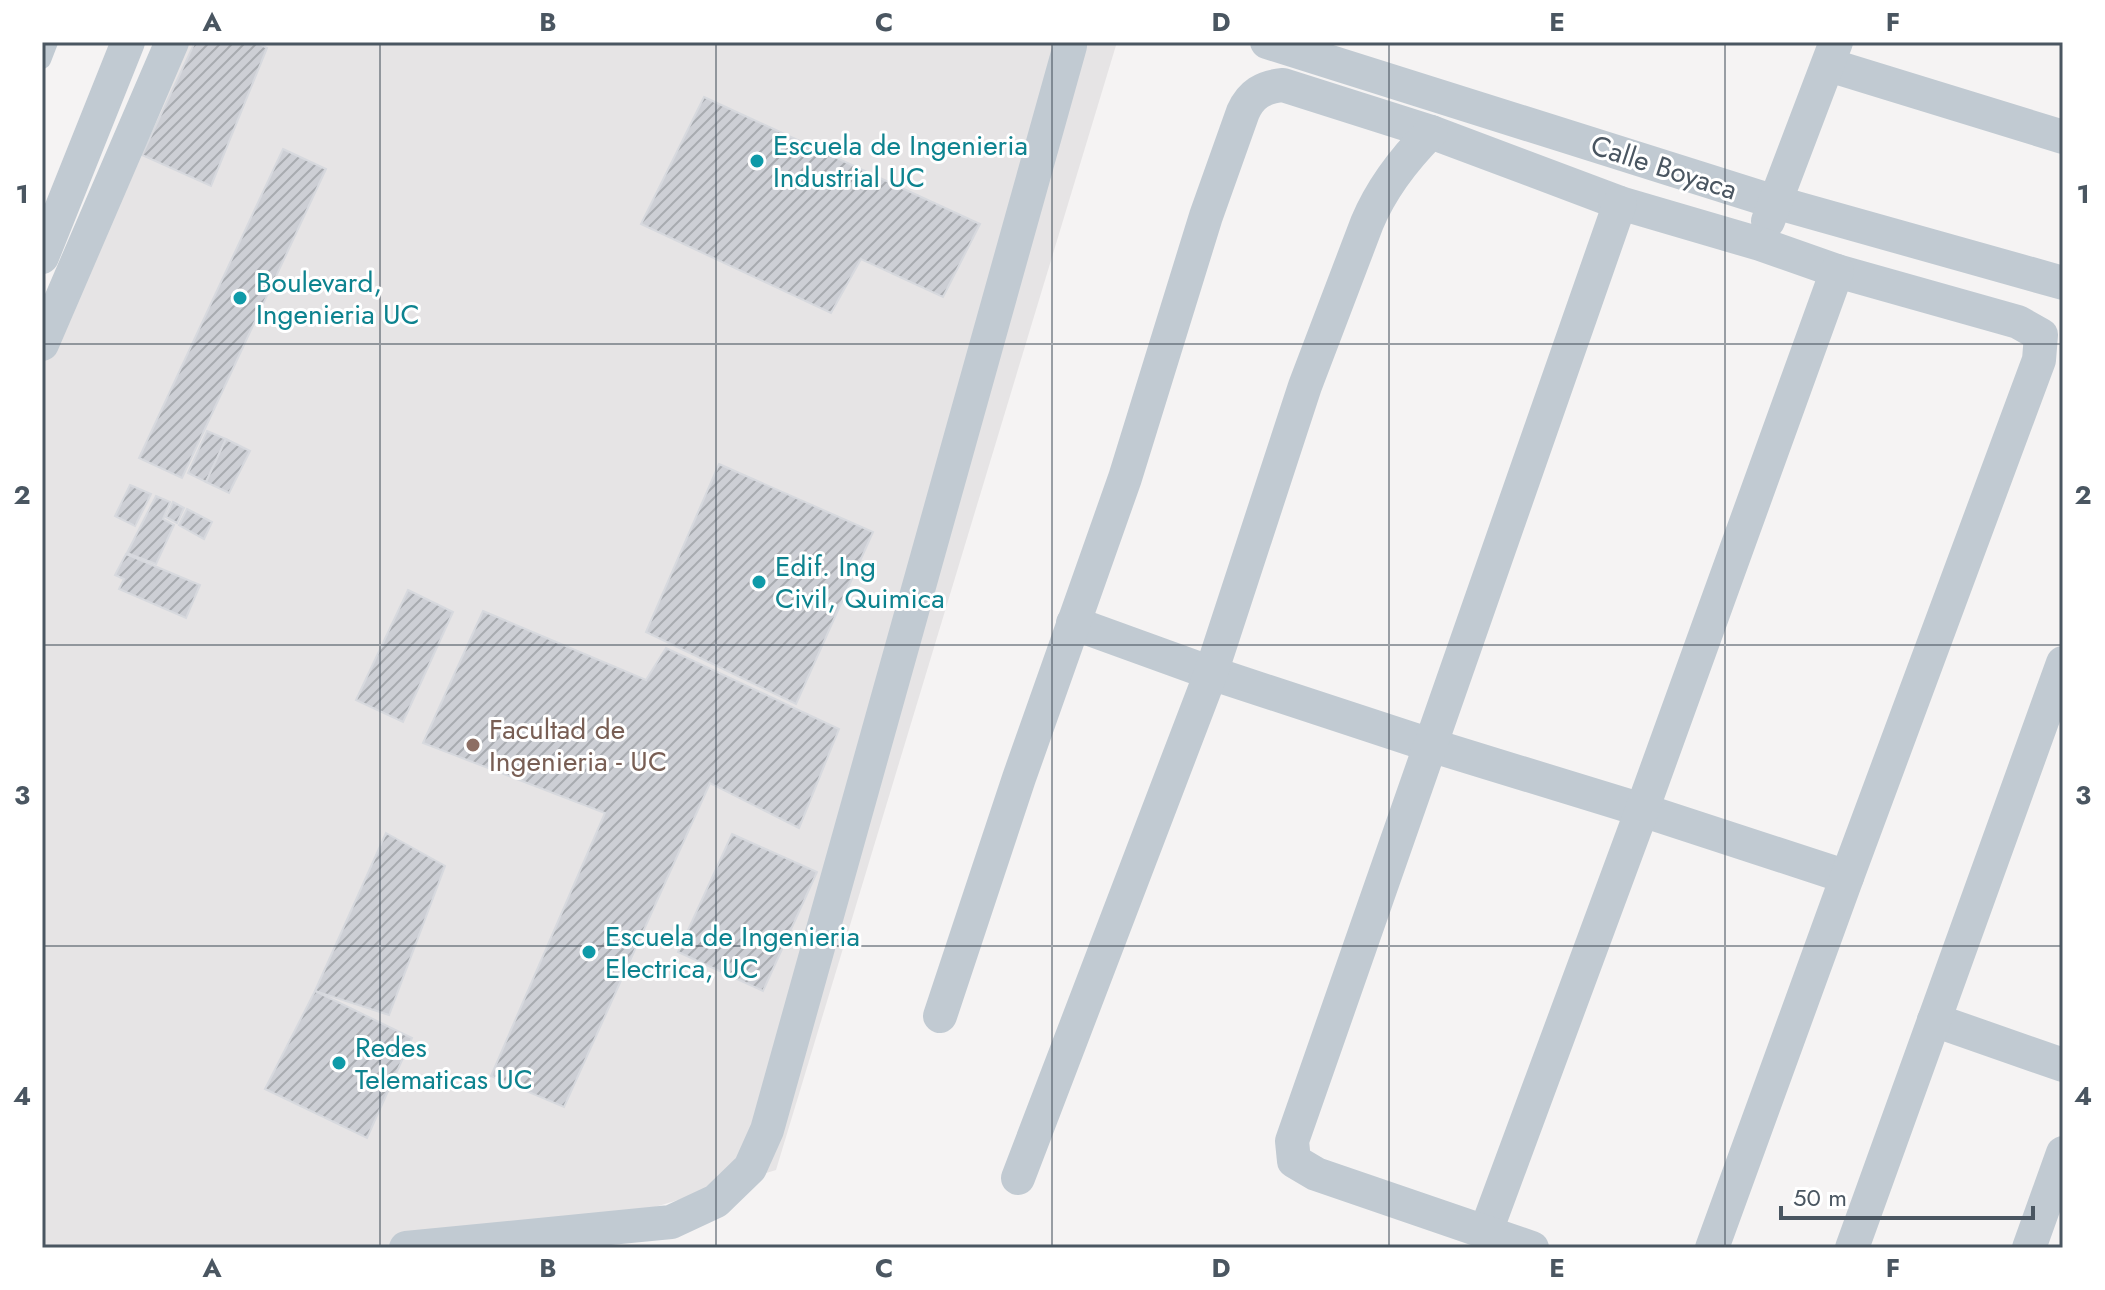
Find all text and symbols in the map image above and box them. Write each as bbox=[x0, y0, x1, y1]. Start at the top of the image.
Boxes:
text: A bbox=[201, 3, 222, 41]
text: B bbox=[539, 3, 557, 41]
text: C bbox=[875, 3, 893, 41]
text: D bbox=[1211, 3, 1231, 41]
text: E bbox=[1549, 3, 1565, 41]
text: F bbox=[1886, 3, 1900, 41]
place label: Escuela de Ingenieria Industrial UC bbox=[773, 125, 1028, 198]
street label: Calle Boyaca bbox=[1585, 125, 1742, 210]
marker: Escuela de Ingenieria Industrial UC bbox=[748, 152, 766, 170]
text: 1 bbox=[15, 175, 29, 213]
text: 1 bbox=[2076, 175, 2090, 213]
place label: Boulevard, Ingenieria UC bbox=[256, 262, 420, 335]
marker: Boulevard, Ingenieria UC bbox=[231, 289, 249, 307]
text: 2 bbox=[13, 476, 31, 514]
text: 2 bbox=[2074, 476, 2092, 514]
place label: Edif. Ing Civil, Quimica bbox=[775, 546, 945, 619]
marker: Edif. Ing Civil, Quimica bbox=[750, 573, 768, 591]
place label: Facultad de Ingenieria - UC bbox=[489, 709, 667, 782]
marker: Facultad de Ingenieria - UC bbox=[464, 736, 482, 754]
text: 3 bbox=[14, 776, 30, 814]
text: 3 bbox=[2075, 776, 2091, 814]
place label: Escuela de Ingenieria Electrica, UC bbox=[605, 916, 860, 989]
marker: Escuela de Ingenieria Electrica, UC bbox=[580, 943, 598, 961]
place label: Redes Telematicas UC bbox=[355, 1027, 533, 1100]
marker: Redes Telematicas UC bbox=[330, 1054, 348, 1072]
text: 4 bbox=[13, 1077, 31, 1115]
text: 4 bbox=[2074, 1077, 2092, 1115]
scale bar bbox=[1781, 1170, 2033, 1220]
text: 50 m bbox=[1793, 1180, 1847, 1215]
text: A bbox=[201, 1249, 222, 1287]
text: B bbox=[539, 1249, 557, 1287]
text: C bbox=[875, 1249, 893, 1287]
text: D bbox=[1211, 1249, 1231, 1287]
text: E bbox=[1549, 1249, 1565, 1287]
text: F bbox=[1886, 1249, 1900, 1287]

